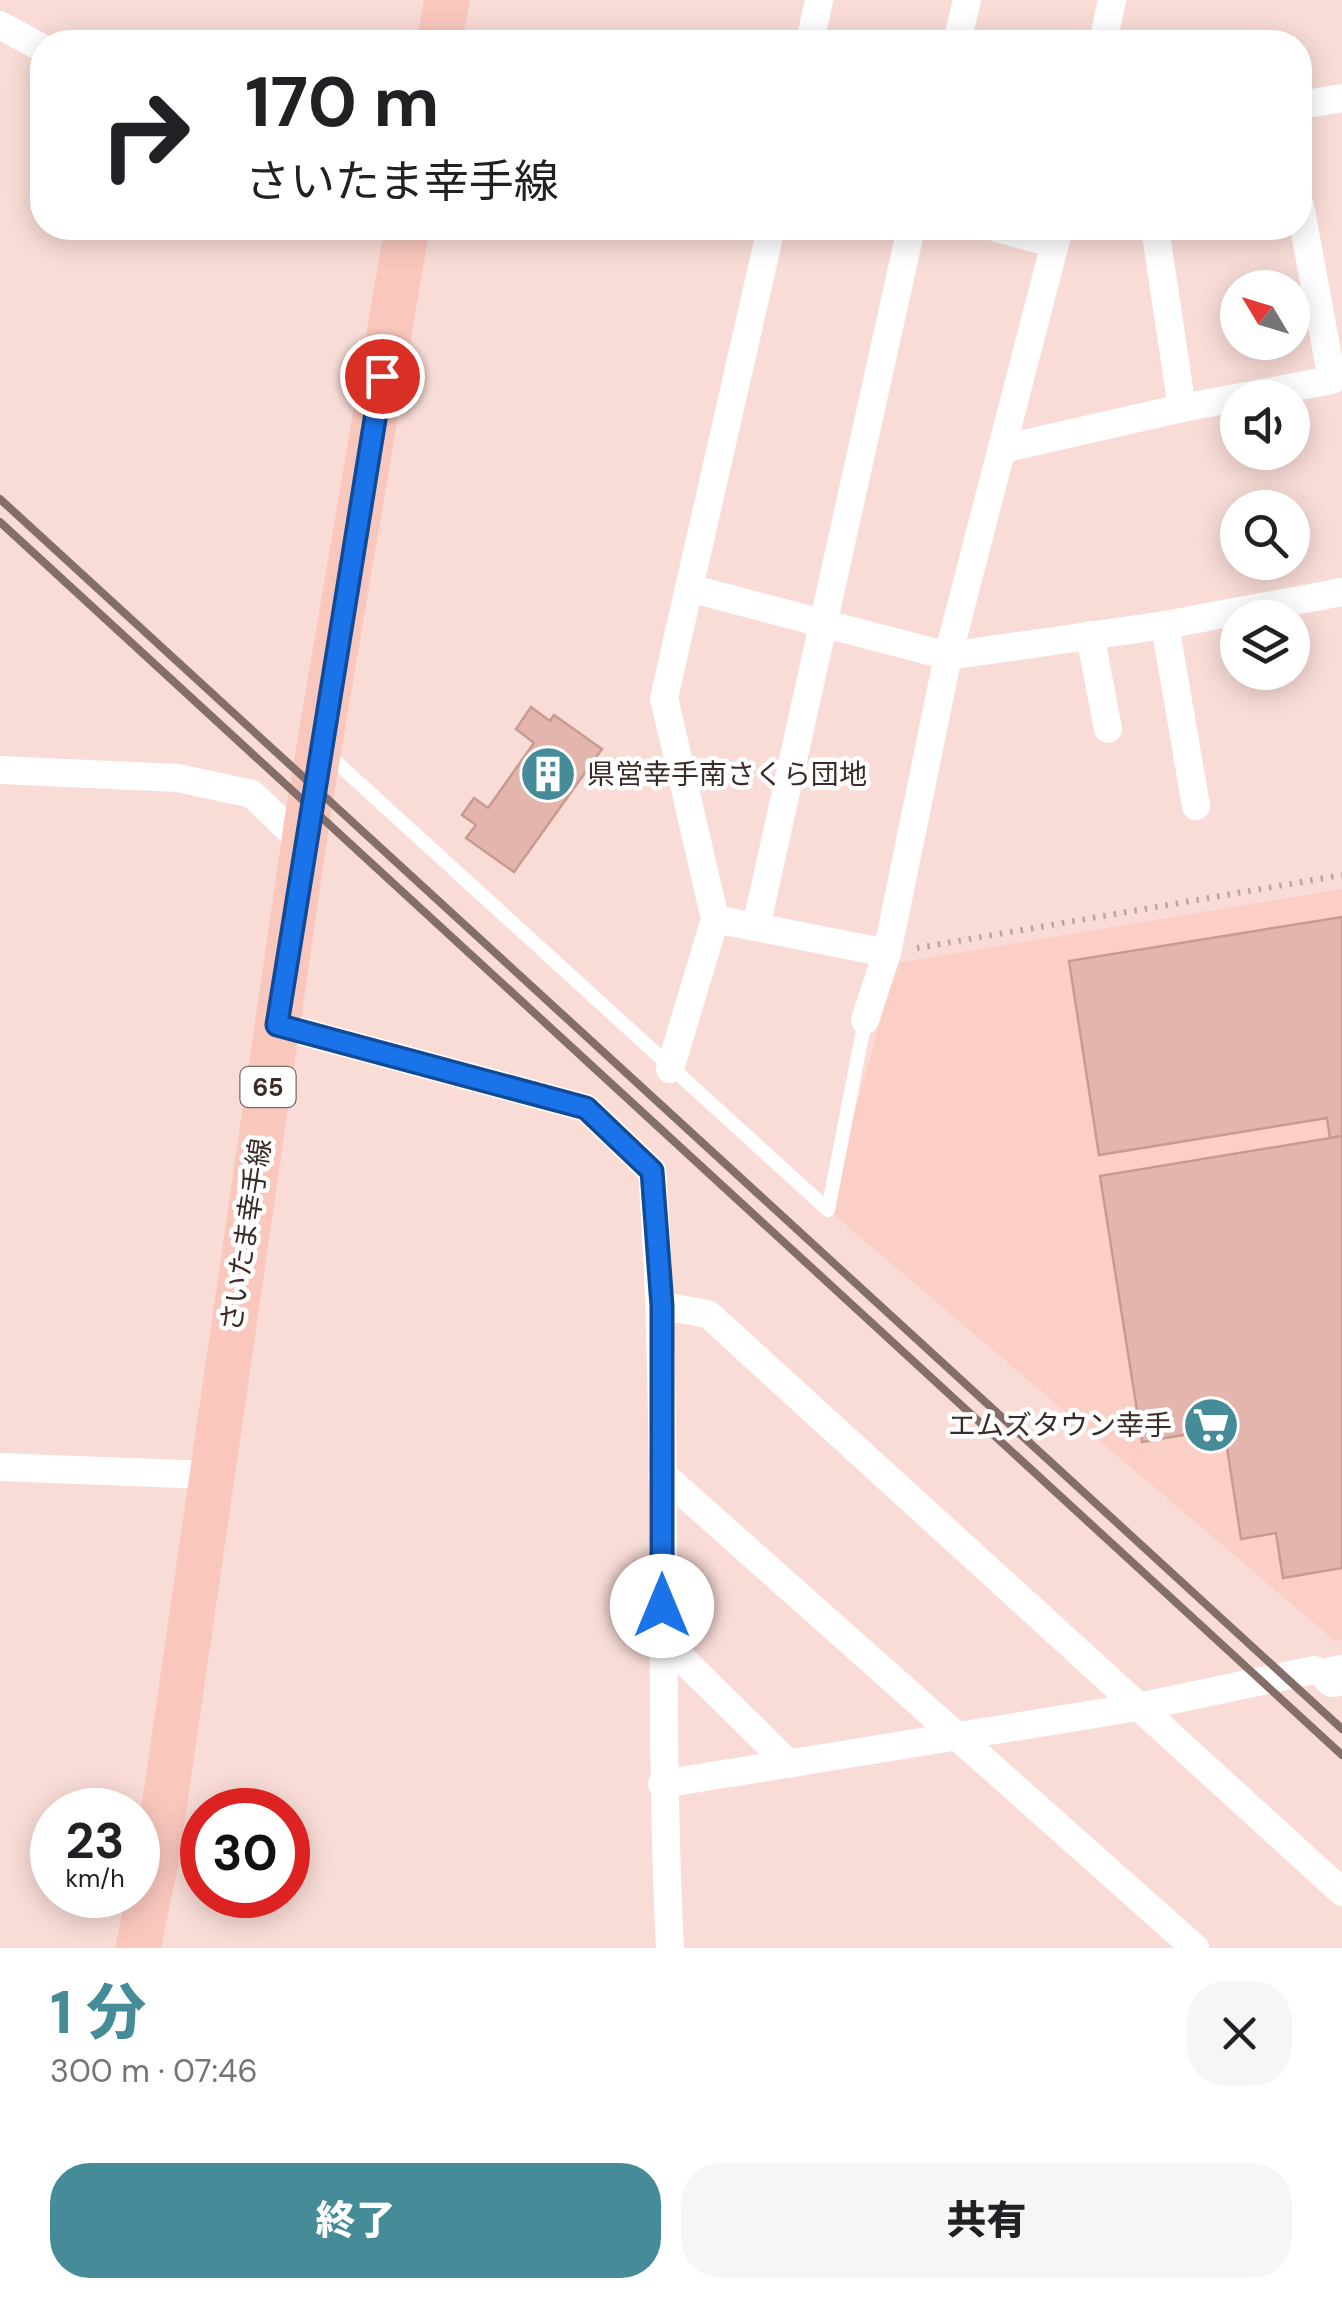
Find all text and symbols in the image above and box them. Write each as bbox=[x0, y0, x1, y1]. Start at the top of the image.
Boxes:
text: 170 m bbox=[245, 57, 439, 148]
icon: right bbox=[80, 70, 210, 200]
text: さいたま幸手線 bbox=[245, 152, 559, 211]
north arrow bbox=[1220, 270, 1310, 360]
map controls bbox=[1220, 270, 1310, 690]
pin bbox=[340, 334, 425, 419]
icon: arrive bbox=[355, 349, 410, 404]
button: sound bbox=[1220, 380, 1310, 470]
button: search bbox=[1220, 490, 1310, 580]
button: layers bbox=[1220, 600, 1310, 690]
building icon: 県営幸手南さくら団地 bbox=[518, 744, 578, 804]
place label: 県営幸手南さくら団地 bbox=[587, 756, 867, 793]
road number: 65 bbox=[240, 1067, 296, 1107]
street label: さいたま幸手線 bbox=[212, 1136, 280, 1334]
supermarket icon: エムズタウン幸手 bbox=[1181, 1395, 1241, 1455]
place label: エムズタウン幸手 bbox=[948, 1407, 1172, 1444]
position arrow bbox=[610, 1554, 714, 1658]
speed limit sign: 30 bbox=[180, 1788, 310, 1918]
text: 23 bbox=[66, 1808, 125, 1874]
text: km/h bbox=[65, 1862, 125, 1895]
text: 1 分 bbox=[50, 1973, 146, 2052]
button: close bbox=[1187, 1981, 1292, 2086]
text: 300 m · 07:46 bbox=[50, 2050, 258, 2092]
button: 終了 bbox=[50, 2163, 661, 2278]
button: 共有 bbox=[681, 2163, 1292, 2278]

